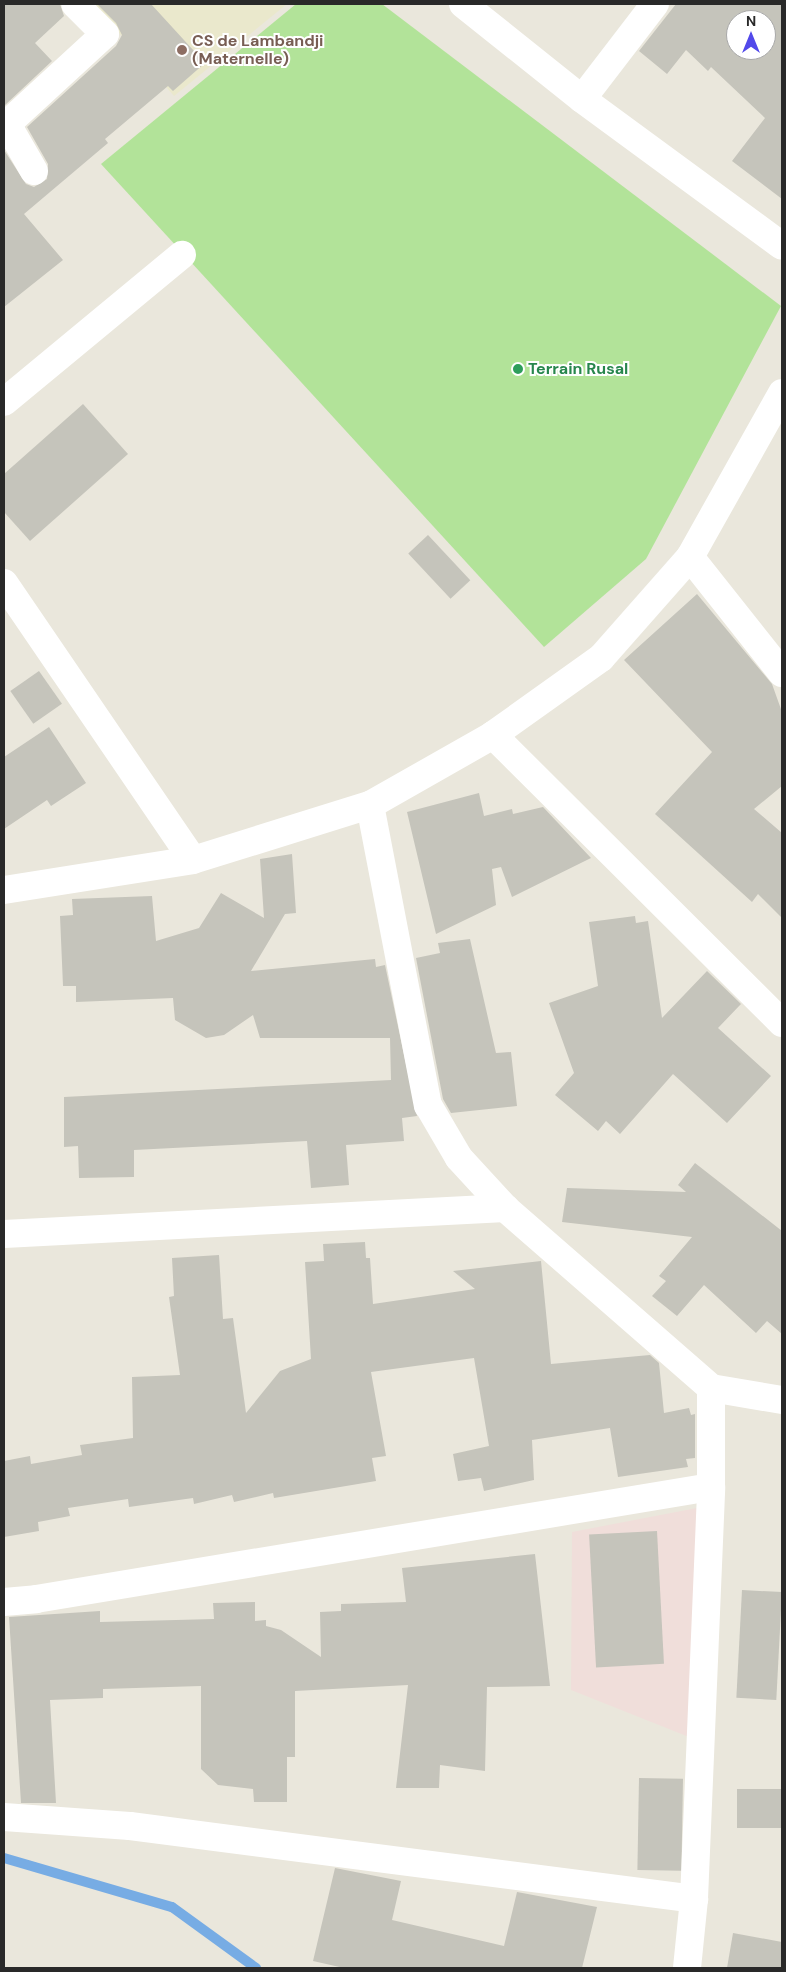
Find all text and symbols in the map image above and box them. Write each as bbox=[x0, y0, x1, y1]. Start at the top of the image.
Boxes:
north arrow bbox=[726, 10, 776, 60]
text: N bbox=[746, 12, 756, 30]
place label: CS de Lambandji (Maternelle) bbox=[192, 31, 323, 69]
marker: CS de Lambandji (Maternelle) bbox=[176, 44, 188, 56]
place label: Terrain Rusal bbox=[528, 359, 628, 379]
marker: Terrain Rusal bbox=[512, 363, 524, 375]

